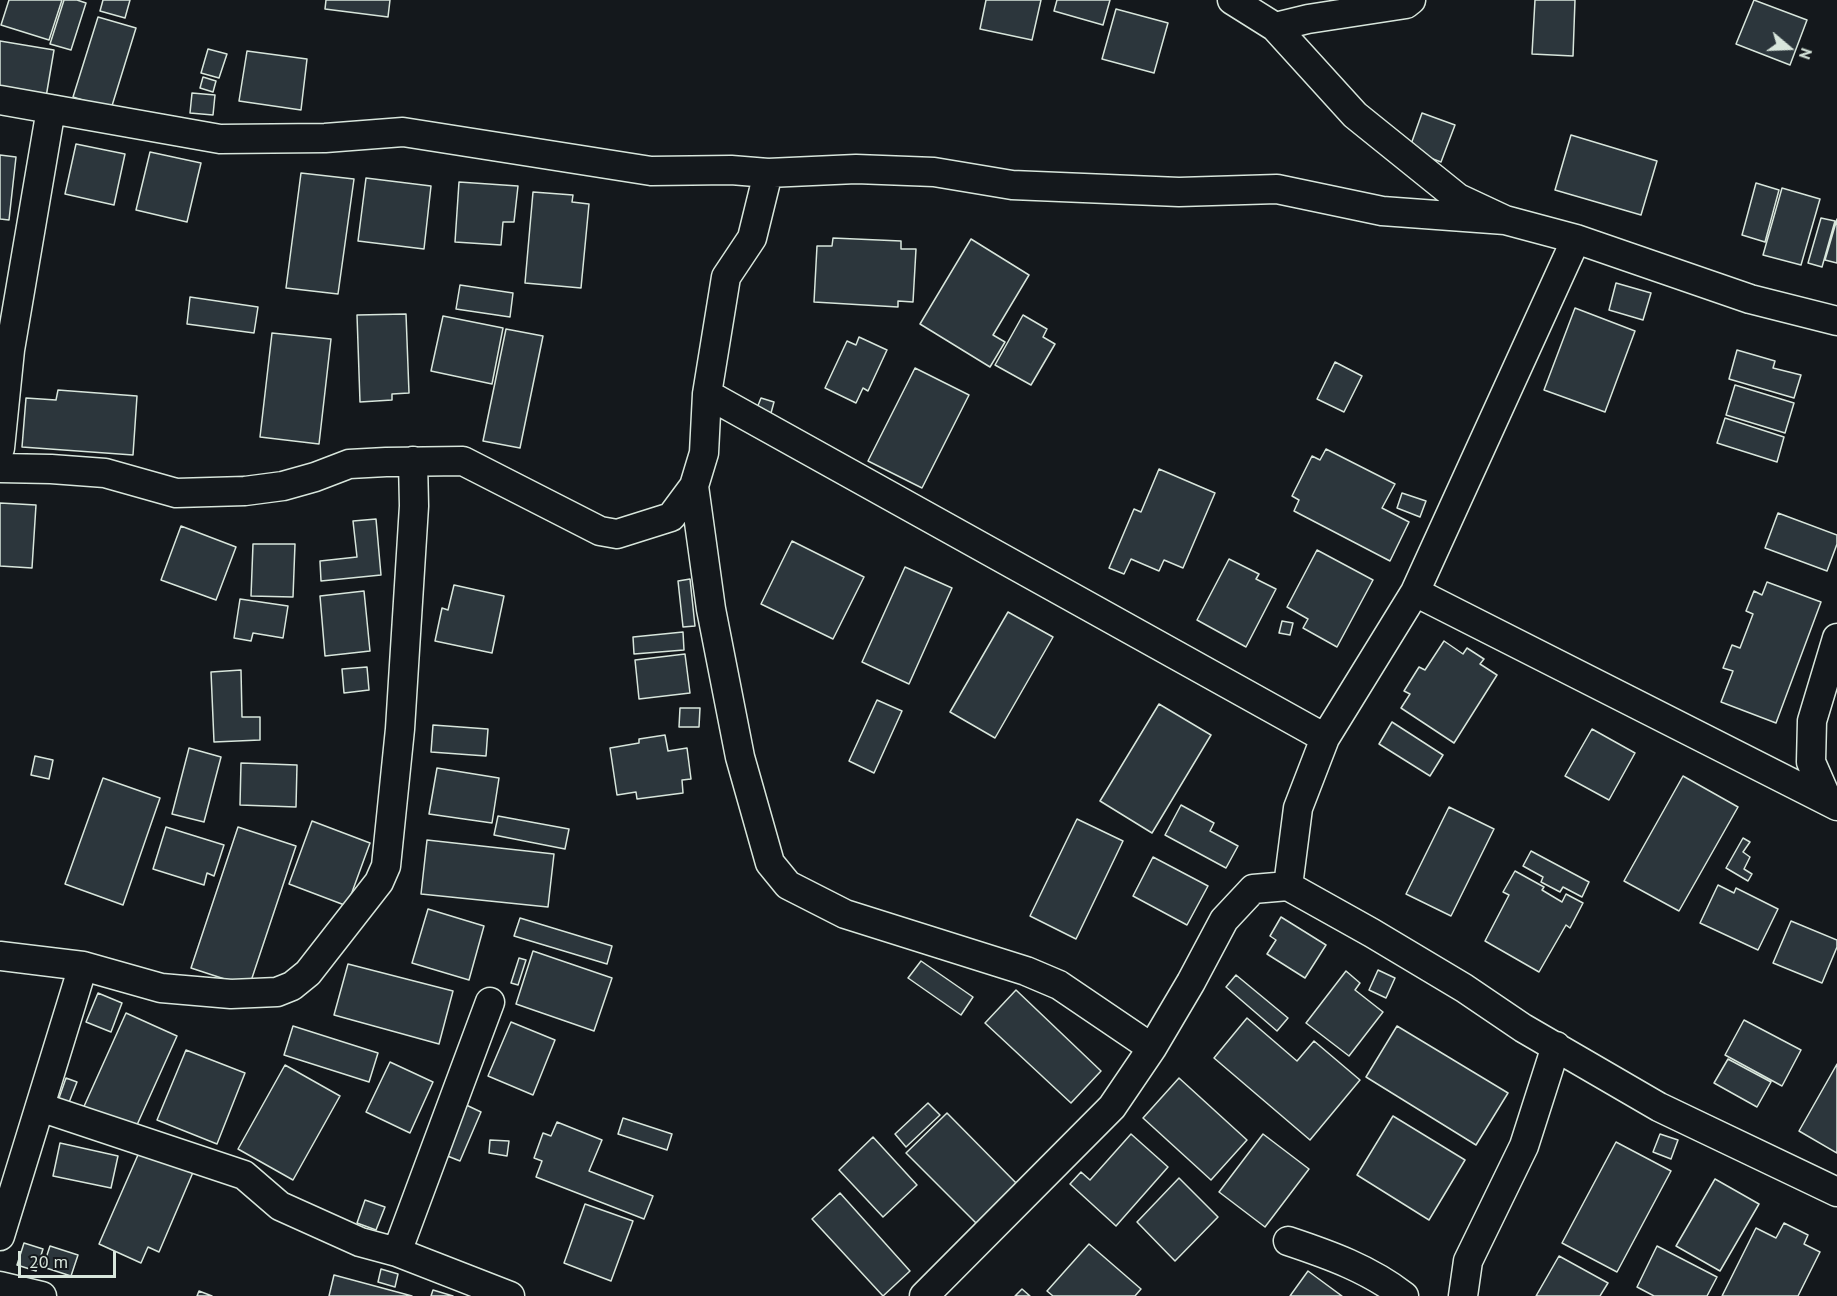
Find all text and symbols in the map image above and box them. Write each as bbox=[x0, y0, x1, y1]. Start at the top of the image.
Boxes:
north arrow bbox=[1759, 18, 1819, 78]
text: N bbox=[1795, 46, 1817, 62]
scale bar bbox=[21, 1239, 118, 1277]
text: 20 m bbox=[29, 1250, 68, 1273]

